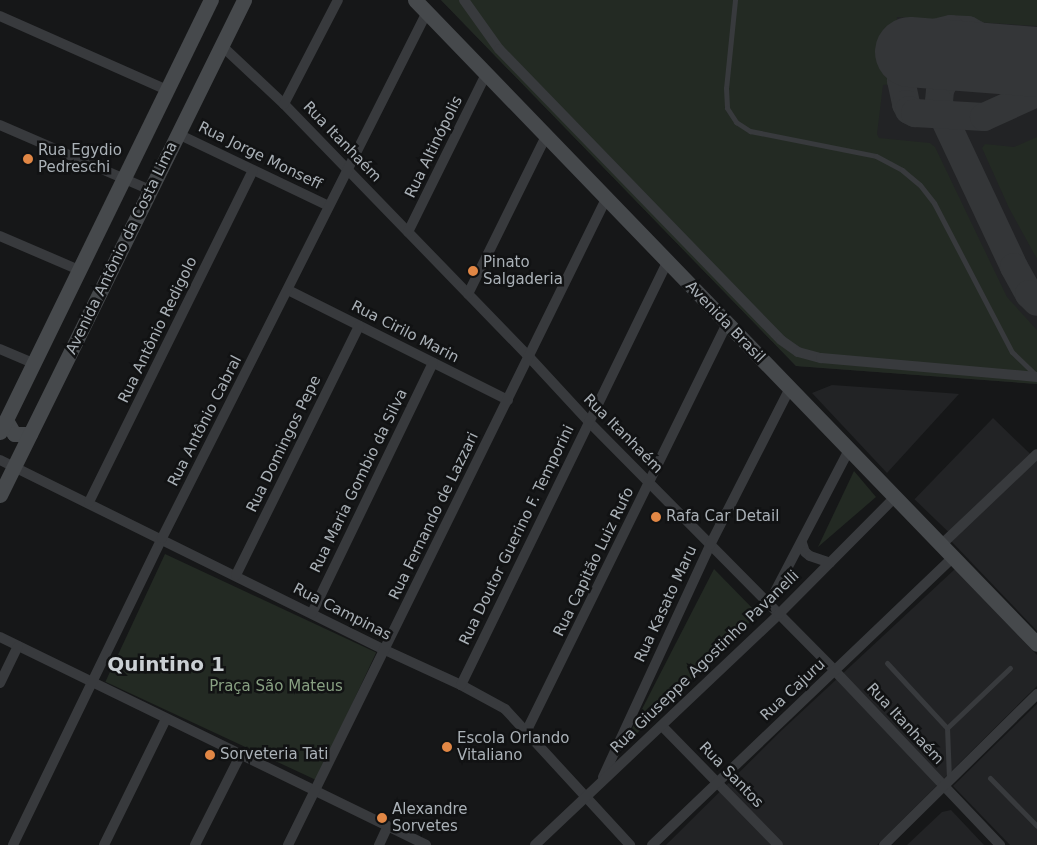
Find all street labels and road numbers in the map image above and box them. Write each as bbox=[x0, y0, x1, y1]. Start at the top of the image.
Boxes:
street label: Rua Altinópolis bbox=[402, 93, 466, 201]
street label: Rua Itanhaém bbox=[299, 98, 385, 186]
street label: Rua Jorge Monseff bbox=[195, 118, 325, 194]
street label: Avenida Antônio da Costa Lima bbox=[63, 139, 181, 357]
street label: Rua Antônio Redigolo bbox=[115, 254, 201, 406]
street label: Avenida Brasil bbox=[682, 277, 768, 367]
street label: Rua Cirilo Marin bbox=[348, 297, 462, 367]
street label: Rua Antônio Cabral bbox=[164, 353, 246, 489]
street label: Rua Domingos Pepe bbox=[243, 373, 325, 515]
street label: Rua Maria Gombio da Silva bbox=[307, 386, 411, 576]
street label: Rua Itanhaém bbox=[580, 391, 666, 477]
street label: Rua Doutor Guerino F. Temporini bbox=[456, 422, 578, 648]
street label: Rua Fernando de Lazzari bbox=[386, 429, 482, 603]
street label: Rua Capitão Luiz Rufo bbox=[550, 484, 638, 640]
street label: Rua Kasato Maru bbox=[631, 543, 701, 665]
street label: Rua Giuseppe Agostinho Pavanelli bbox=[607, 567, 803, 757]
street label: Rua Campinas bbox=[290, 580, 394, 644]
street label: Rua Cajuru bbox=[757, 655, 829, 725]
street label: Rua Itanhaém bbox=[863, 680, 947, 768]
street label: Rua Santos bbox=[695, 738, 767, 812]

